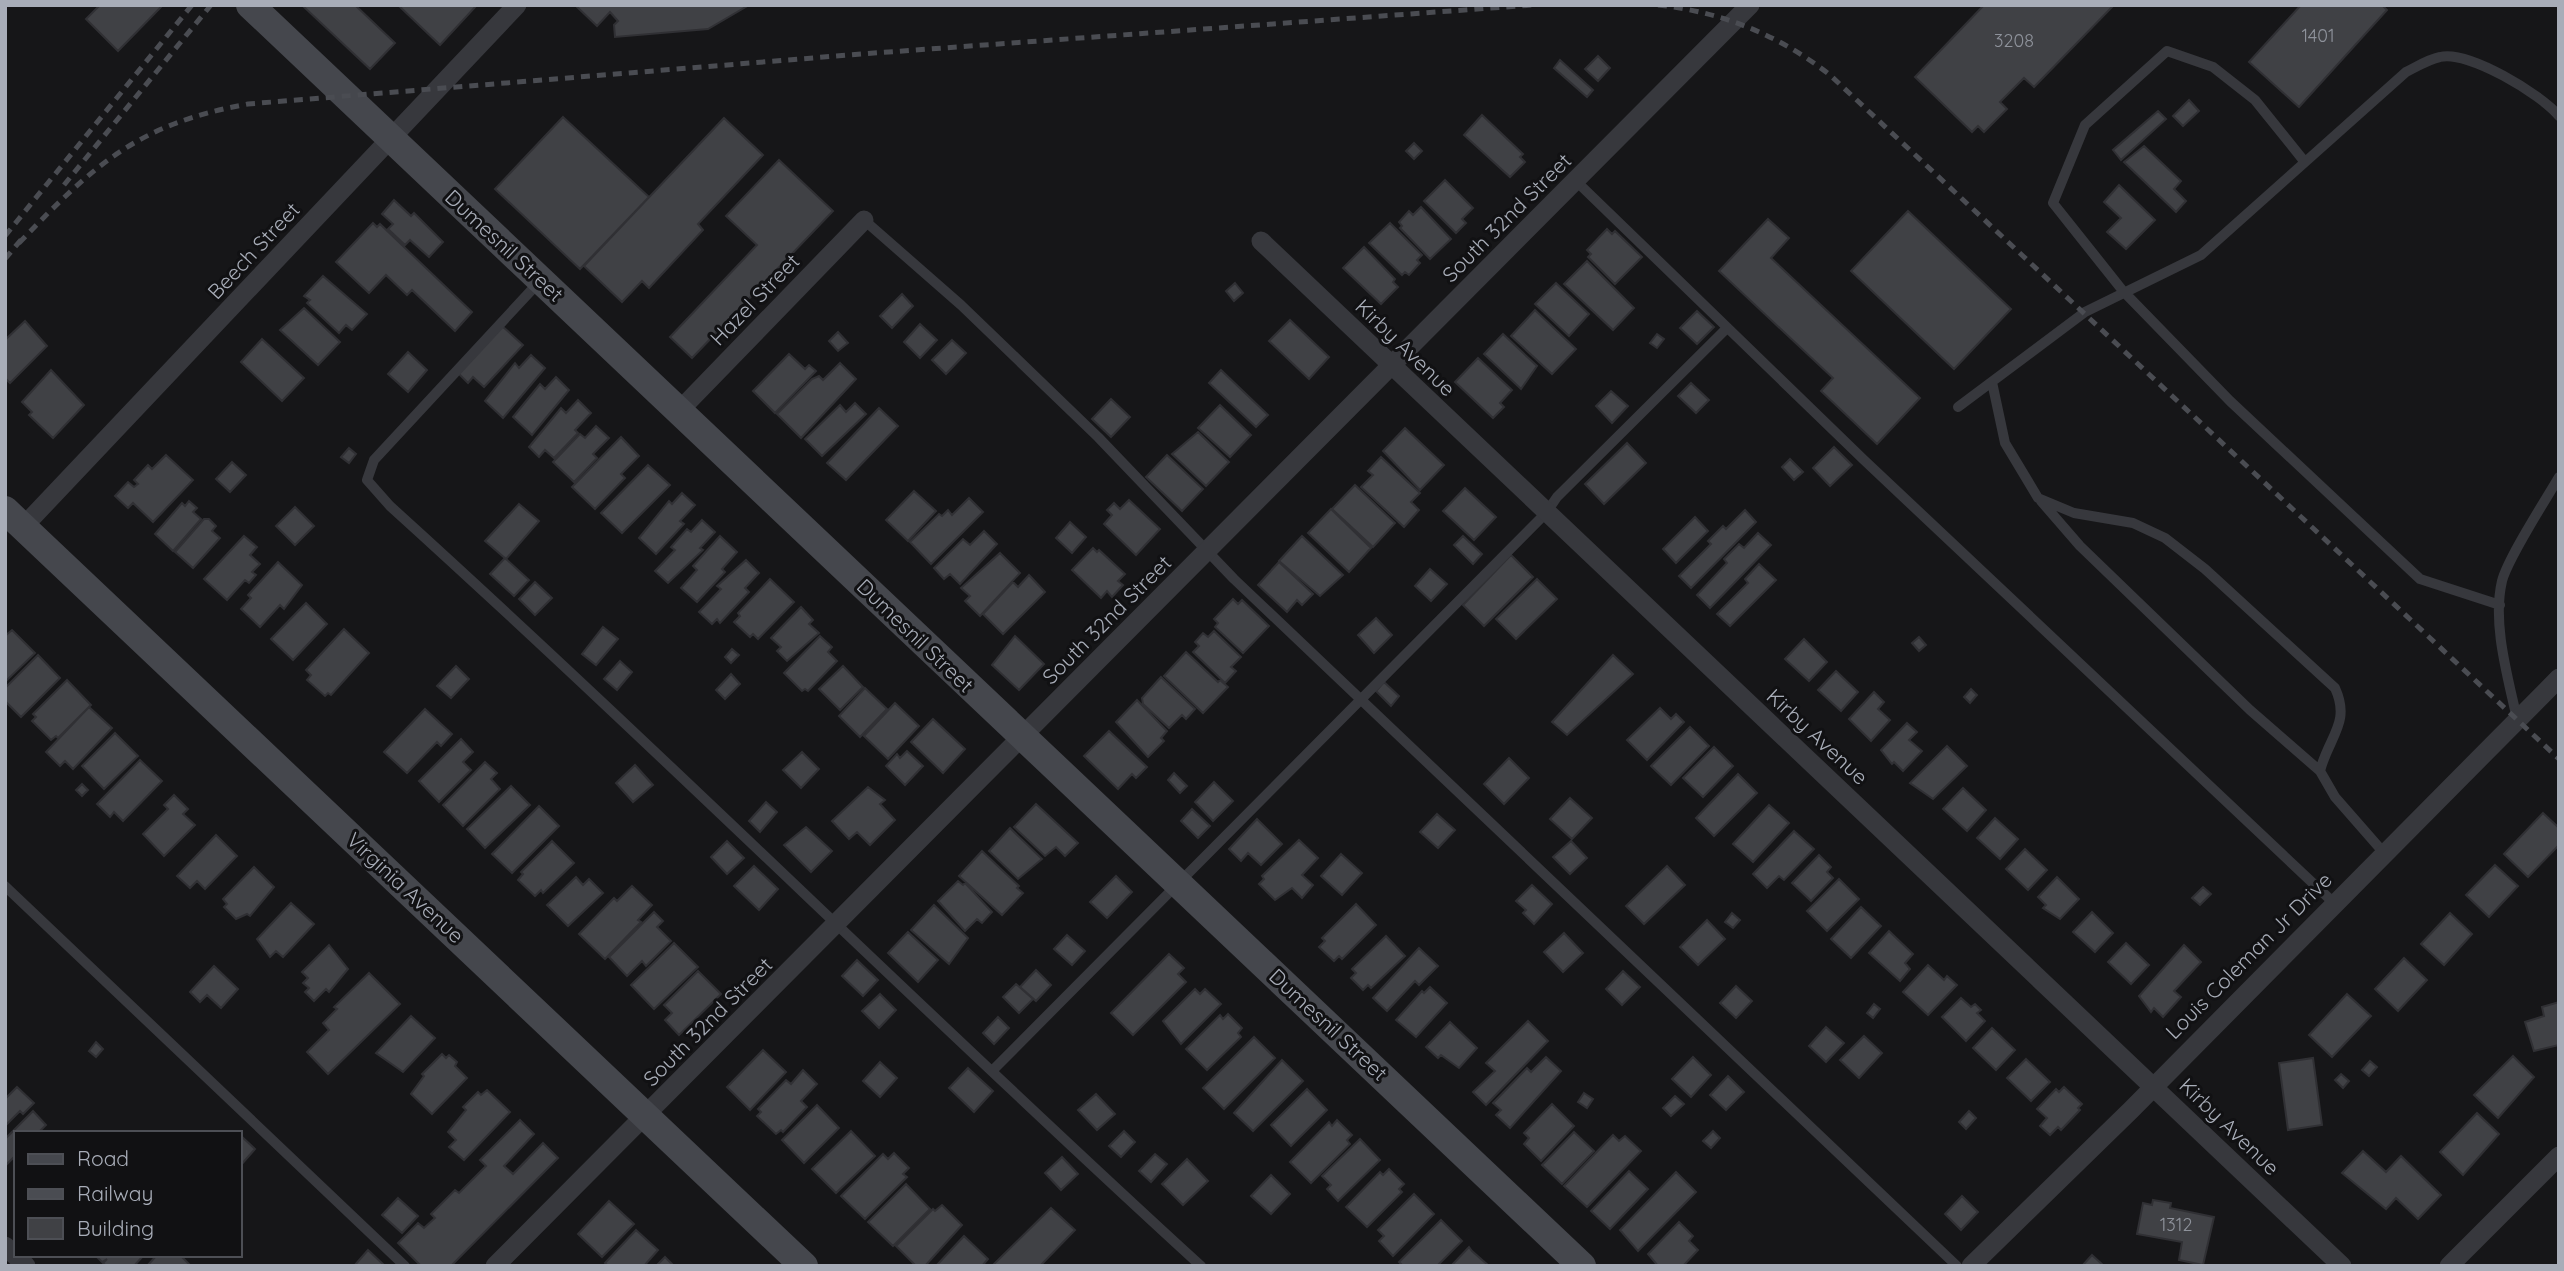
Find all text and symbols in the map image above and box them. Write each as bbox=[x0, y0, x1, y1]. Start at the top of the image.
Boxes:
house number: 1401 bbox=[2301, 24, 2335, 47]
house number: 3208 bbox=[1994, 29, 2034, 52]
street label: South 32nd Street bbox=[1436, 147, 1576, 287]
street label: Dumesnil Street bbox=[440, 184, 569, 307]
street label: Beech Street bbox=[202, 196, 305, 304]
street label: Hazel Street bbox=[704, 248, 804, 351]
street label: Kirby Avenue bbox=[1350, 293, 1461, 401]
street label: South 32nd Street bbox=[1036, 549, 1176, 689]
street label: Dumesnil Street bbox=[852, 573, 980, 698]
street label: Kirby Avenue bbox=[1762, 683, 1874, 790]
street label: Virginia Avenue bbox=[342, 826, 470, 948]
street label: Louis Coleman Jr Drive bbox=[2160, 867, 2337, 1044]
street label: South 32nd Street bbox=[637, 951, 777, 1091]
street label: Dumesnil Street bbox=[1264, 963, 1393, 1086]
street label: Kirby Avenue bbox=[2174, 1072, 2285, 1180]
legend bbox=[14, 1131, 242, 1257]
text: Road bbox=[77, 1145, 129, 1171]
text: Railway bbox=[77, 1180, 153, 1206]
house number: 1312 bbox=[2160, 1213, 2192, 1236]
text: Building bbox=[77, 1215, 154, 1241]

